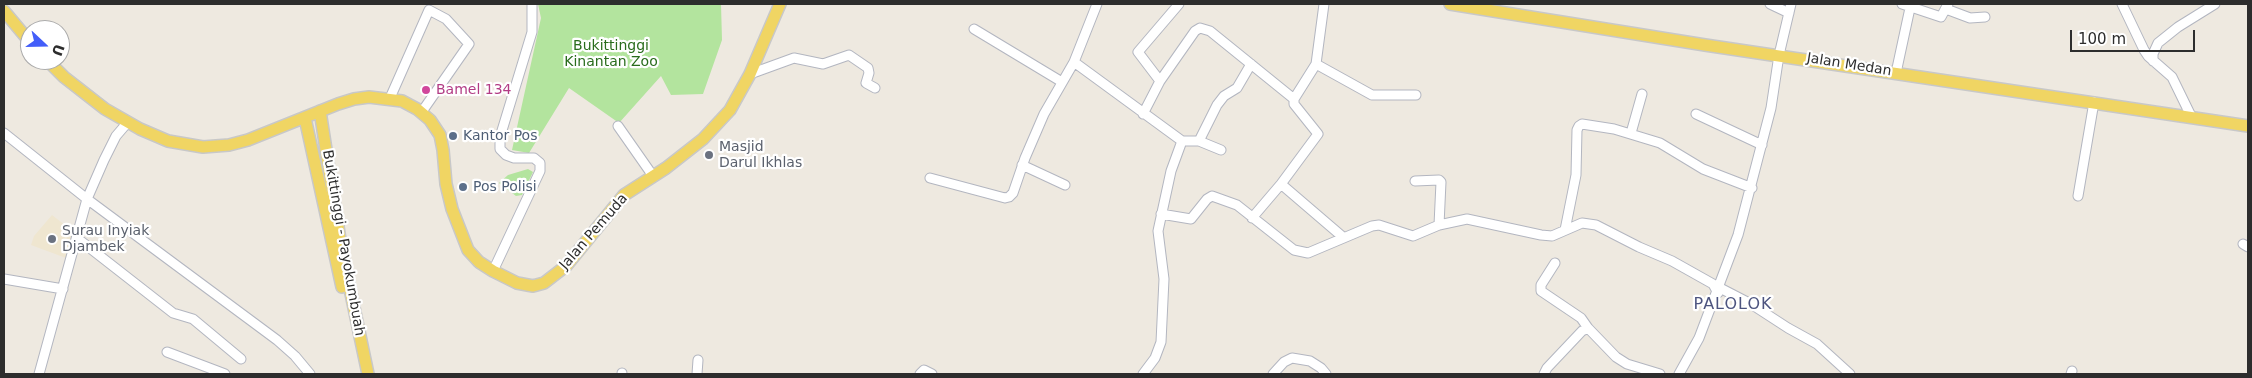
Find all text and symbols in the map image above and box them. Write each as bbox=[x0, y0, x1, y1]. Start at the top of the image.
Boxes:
north arrow bbox=[20, 20, 70, 70]
scale bar bbox=[2072, 20, 2197, 52]
text: 100 m bbox=[2078, 30, 2126, 48]
park label: Bukittinggi Kinantan Zoo bbox=[564, 38, 658, 70]
text: U bbox=[49, 42, 68, 58]
street label: Jalan Medan bbox=[1805, 50, 1893, 80]
place label: Bamel 134 bbox=[436, 82, 511, 98]
marker: Bamel 134 bbox=[420, 84, 432, 96]
place label: Kantor Pos bbox=[463, 128, 537, 144]
marker: Kantor Pos bbox=[447, 130, 459, 142]
place label: Masjid Darul Ikhlas bbox=[719, 139, 802, 172]
street label: Bukittinggi - Payokumbuah bbox=[318, 149, 368, 337]
marker: Masjid Darul Ikhlas bbox=[703, 149, 715, 161]
place label: Pos Polisi bbox=[473, 179, 537, 195]
marker: Pos Polisi bbox=[457, 181, 469, 193]
street label: Jalan Pemuda bbox=[556, 191, 632, 273]
place label: Surau Inyiak Djambek bbox=[62, 223, 149, 256]
marker: Surau Inyiak Djambek bbox=[46, 233, 58, 245]
district label: PALOLOK bbox=[1693, 295, 1773, 315]

